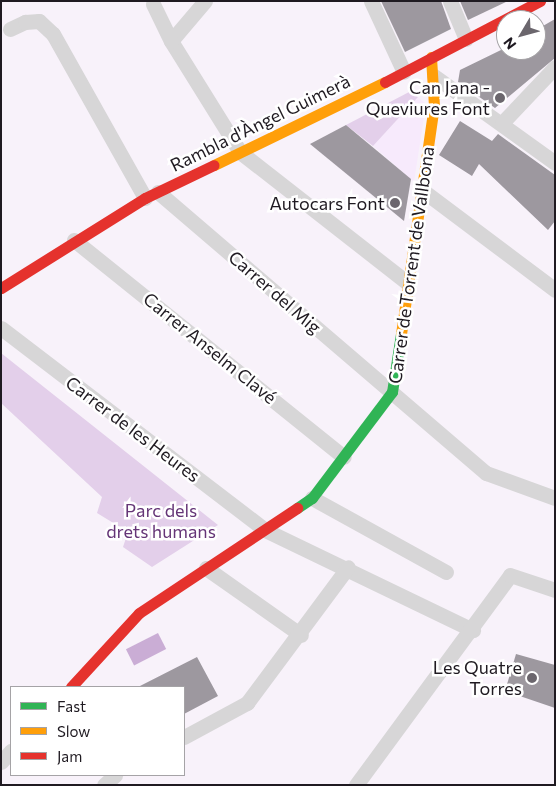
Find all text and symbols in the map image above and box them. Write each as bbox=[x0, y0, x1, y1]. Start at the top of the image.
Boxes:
north arrow bbox=[496, 10, 546, 60]
text: N bbox=[499, 34, 519, 53]
street label: Rambla d'Àngel Guimerà bbox=[167, 70, 353, 176]
place label: Can Jana - Queviures Font bbox=[366, 77, 490, 120]
marker: Can Jana - Queviures Font bbox=[494, 92, 506, 104]
street label: Carrer de Torrent de Vallbona bbox=[384, 145, 438, 385]
place label: Autocars Font bbox=[269, 192, 385, 214]
marker: Autocars Font bbox=[389, 197, 401, 209]
street label: Carrer del Mig bbox=[224, 246, 326, 338]
street label: Carrer Anselm Clavé bbox=[139, 288, 281, 408]
street label: Carrer de les Heures bbox=[62, 371, 204, 487]
park label: Parc dels drets humans bbox=[106, 500, 216, 542]
place label: Les Quatre Torres bbox=[433, 657, 522, 700]
marker: Les Quatre Torres bbox=[526, 672, 538, 684]
legend bbox=[10, 686, 185, 776]
text: Fast bbox=[57, 697, 86, 715]
text: Slow bbox=[57, 722, 90, 740]
text: Jam bbox=[57, 747, 82, 765]

